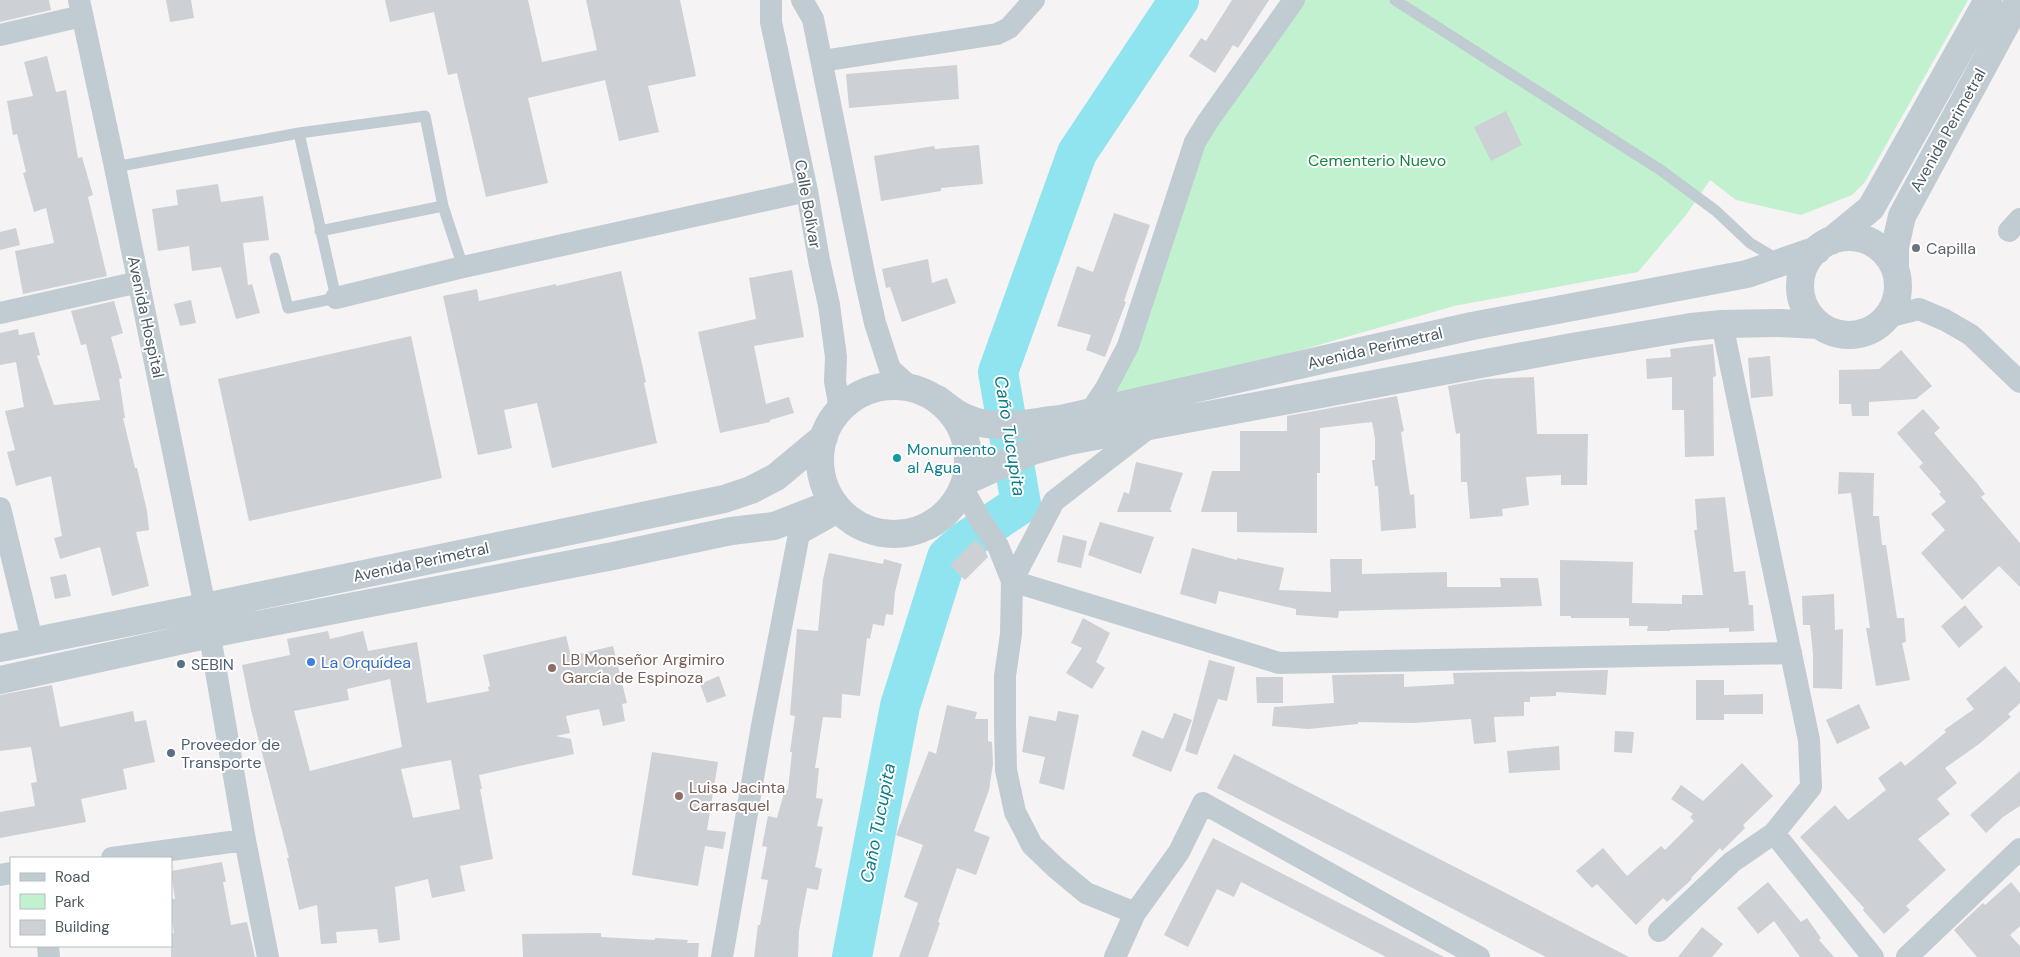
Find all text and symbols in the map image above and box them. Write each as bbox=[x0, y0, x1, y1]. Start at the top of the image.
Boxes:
street label: Avenida Perimetral bbox=[1905, 64, 1991, 196]
park label: Cementerio Nuevo bbox=[1308, 150, 1446, 171]
street label: Calle Bolívar bbox=[790, 158, 826, 250]
place label: Capilla bbox=[1926, 238, 1976, 259]
marker: Capilla bbox=[1910, 242, 1922, 254]
street label: Avenida Hospital bbox=[123, 254, 169, 380]
street label: Avenida Perimetral bbox=[1305, 322, 1445, 374]
water label: Caño Tucupita bbox=[989, 374, 1031, 498]
place label: Monumento al Agua bbox=[907, 439, 996, 478]
marker: Monumento al Agua bbox=[891, 452, 903, 464]
street label: Avenida Perimetral bbox=[351, 537, 491, 587]
place label: LB Monseñor Argimiro García de Espinoza bbox=[562, 649, 725, 688]
place label: La Orquídea bbox=[321, 652, 411, 673]
place label: SEBIN bbox=[191, 654, 234, 675]
marker: La Orquídea bbox=[305, 656, 317, 668]
marker: SEBIN bbox=[175, 658, 187, 670]
marker: LB Monseñor Argimiro García de Espinoza bbox=[546, 662, 558, 674]
place label: Proveedor de Transporte bbox=[181, 734, 280, 773]
marker: Proveedor de Transporte bbox=[165, 747, 177, 759]
water label: Caño Tucupita bbox=[855, 761, 901, 885]
place label: Luisa Jacinta Carrasquel bbox=[689, 777, 785, 816]
marker: Luisa Jacinta Carrasquel bbox=[673, 790, 685, 802]
legend bbox=[10, 857, 172, 947]
text: Road bbox=[55, 867, 90, 887]
text: Park bbox=[55, 892, 85, 912]
text: Building bbox=[55, 917, 110, 937]

